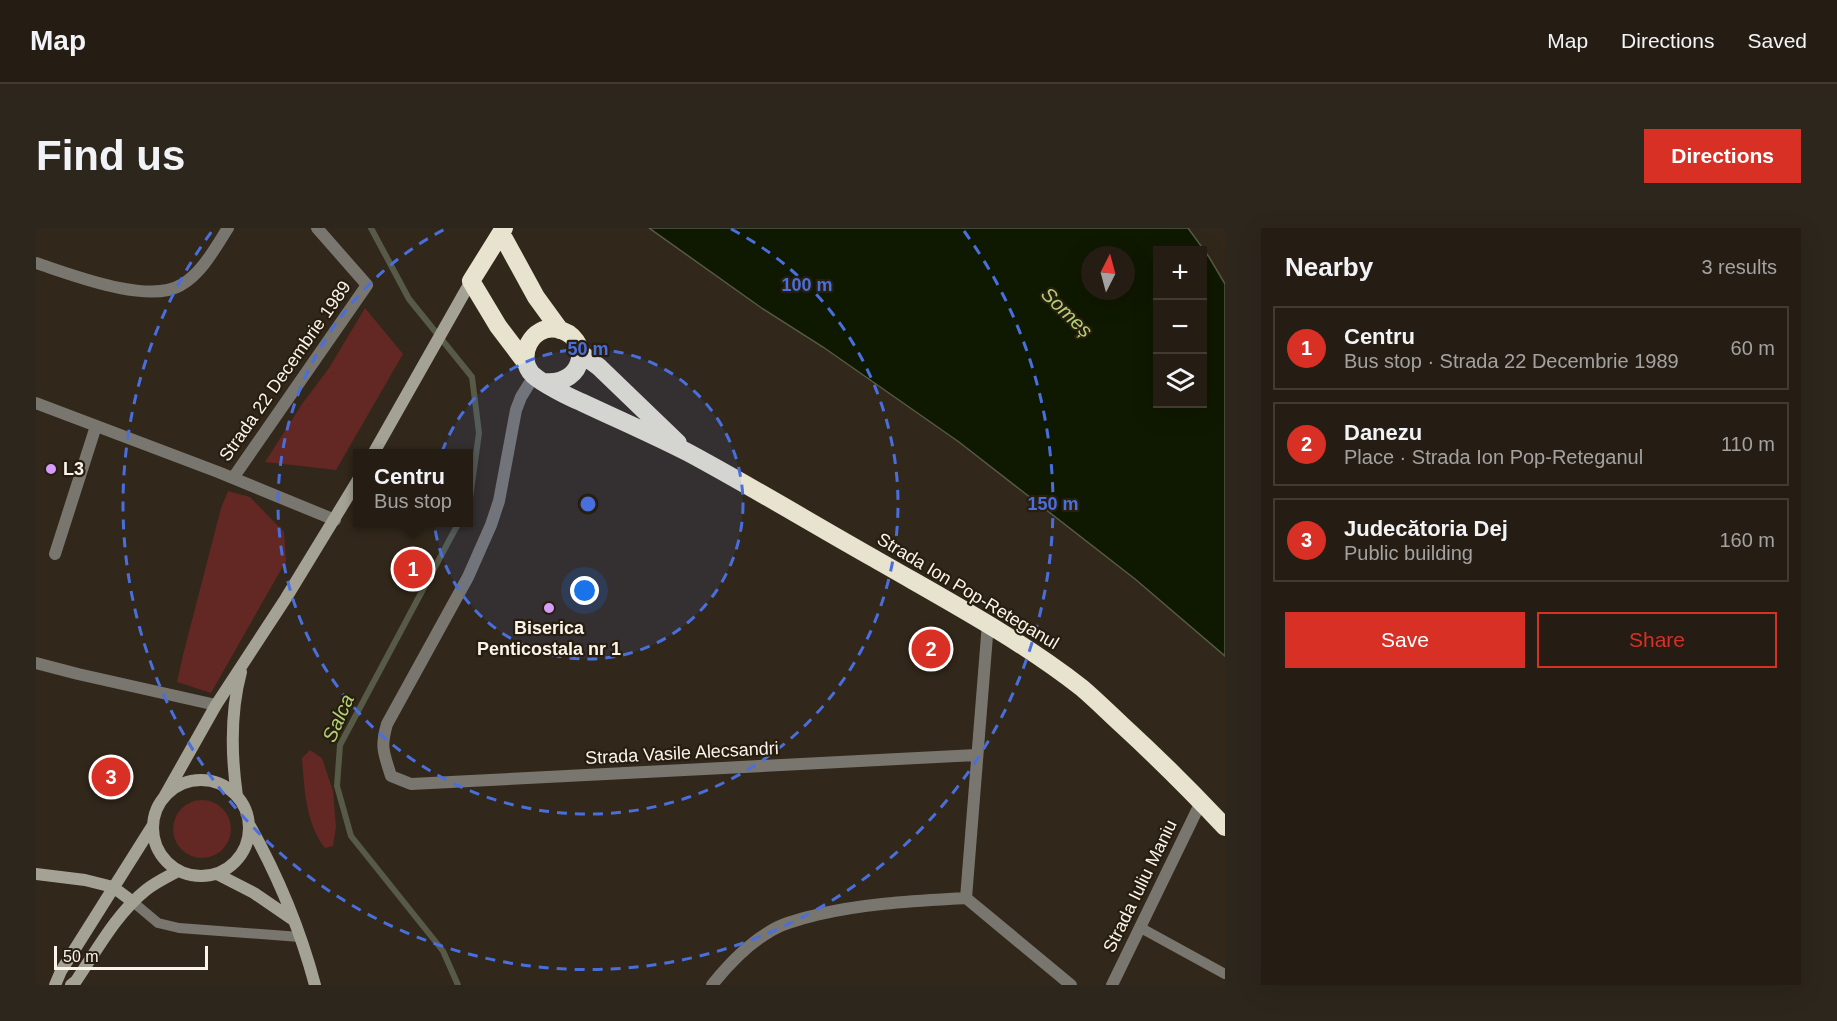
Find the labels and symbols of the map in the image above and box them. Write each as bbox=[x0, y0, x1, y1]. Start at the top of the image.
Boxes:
north arrow bbox=[1081, 246, 1135, 300]
text: 100 m bbox=[781, 275, 833, 295]
street label: Strada 22 Decembrie 1989 bbox=[215, 277, 355, 465]
water label: Someș bbox=[1037, 282, 1097, 342]
text: 50 m bbox=[567, 339, 609, 359]
place label: L3 bbox=[63, 459, 84, 479]
marker: L3 bbox=[44, 462, 58, 476]
centre of rings bbox=[578, 494, 598, 514]
text: 150 m bbox=[1027, 494, 1079, 514]
street label: Strada Ion Pop-Reteganul bbox=[874, 529, 1062, 653]
pin: 1 bbox=[394, 546, 433, 592]
your location bbox=[570, 576, 599, 605]
marker: Biserica Penticostala nr 1 bbox=[542, 601, 556, 615]
place label: Biserica Penticostala nr 1 bbox=[477, 618, 621, 659]
pin: 2 bbox=[912, 626, 950, 672]
water label: Salca bbox=[318, 691, 358, 745]
street label: Strada Vasile Alecsandri bbox=[585, 738, 779, 768]
pin: 3 bbox=[92, 754, 130, 800]
street label: Strada Iuliu Maniu bbox=[1099, 816, 1181, 956]
scale bar bbox=[54, 943, 208, 970]

